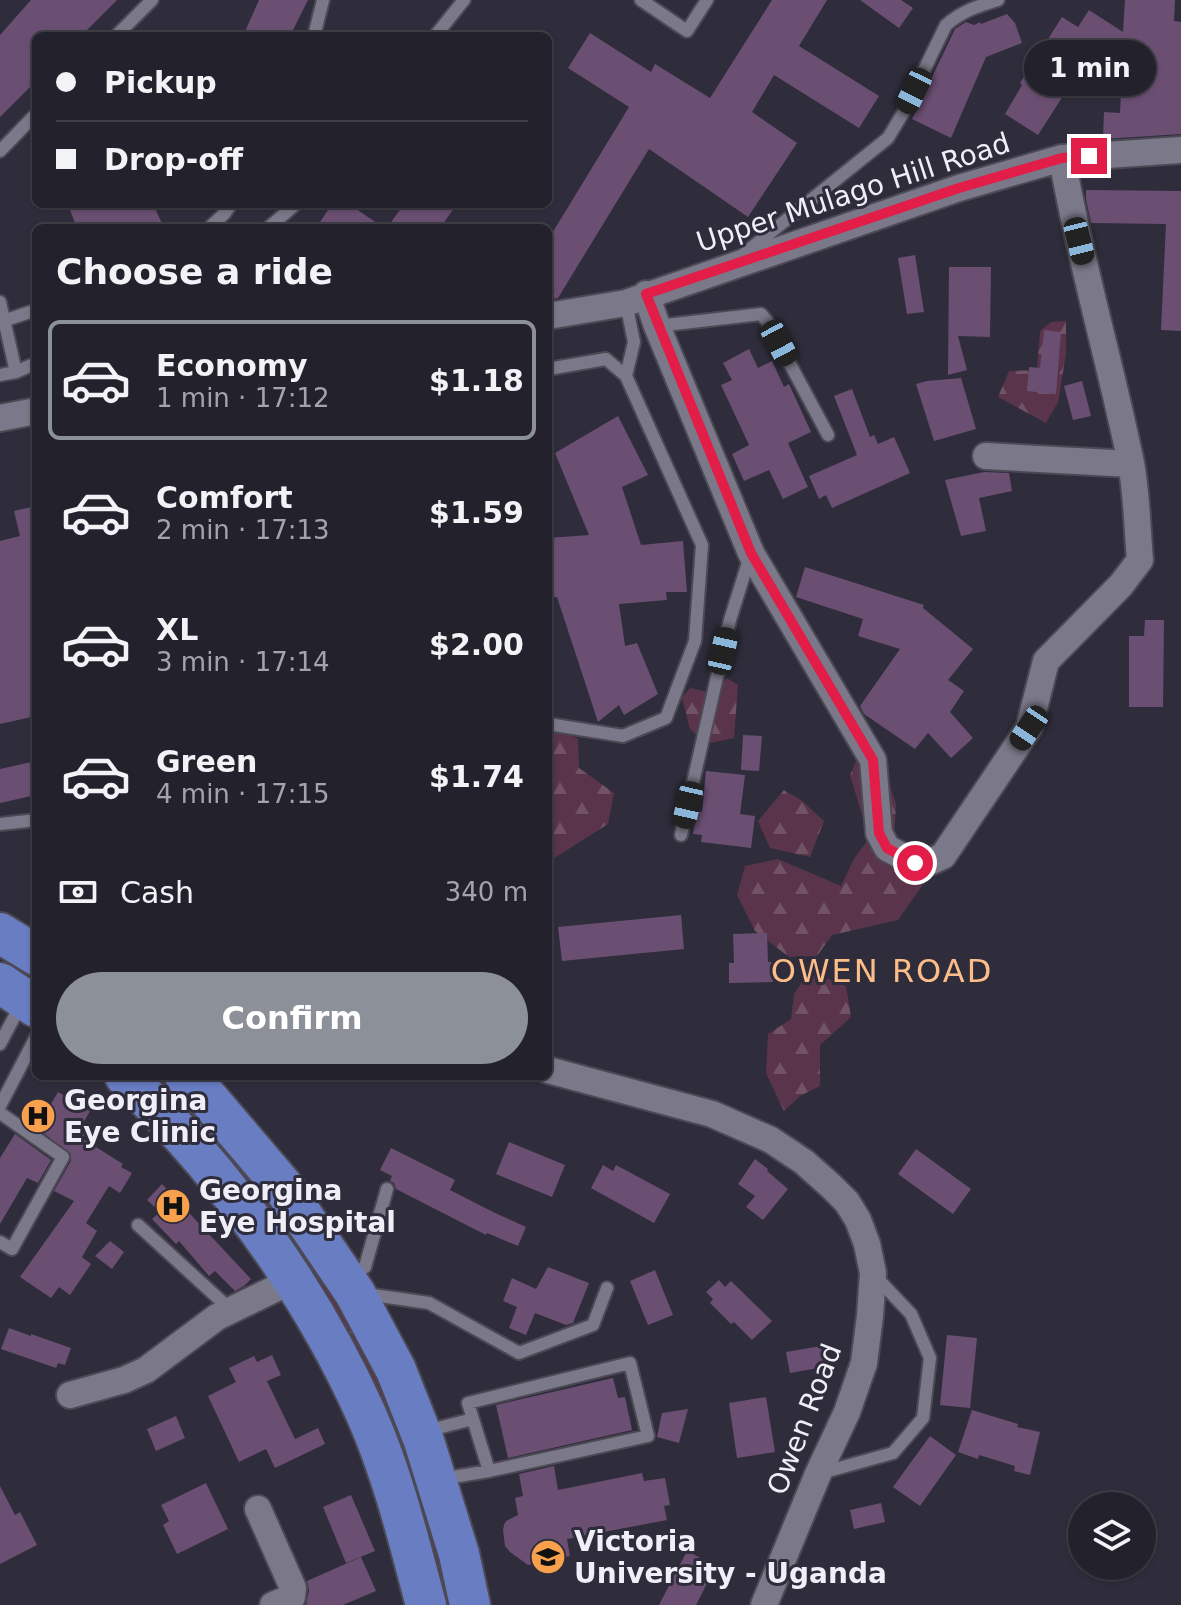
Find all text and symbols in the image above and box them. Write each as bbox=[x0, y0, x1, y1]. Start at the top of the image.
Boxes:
callout: 1 min bbox=[1023, 40, 1155, 96]
text: 1 min bbox=[1049, 53, 1131, 83]
car bbox=[893, 64, 935, 118]
text: Pickup bbox=[104, 65, 217, 100]
street label: Upper Mulago Hill Road bbox=[692, 126, 1014, 259]
route end bbox=[1071, 138, 1107, 174]
text: Drop-off bbox=[104, 142, 243, 177]
car bbox=[1062, 215, 1096, 267]
text: Choose a ride bbox=[56, 251, 333, 292]
car bbox=[757, 316, 801, 370]
icon: car bbox=[60, 344, 132, 416]
text: Economy bbox=[156, 348, 308, 383]
text: $1.18 bbox=[429, 363, 524, 398]
text: 1 min · 17:12 bbox=[156, 383, 330, 413]
icon: car bbox=[60, 476, 132, 548]
text: Comfort bbox=[156, 480, 293, 515]
text: $1.59 bbox=[429, 495, 524, 530]
text: 2 min · 17:13 bbox=[156, 515, 330, 545]
icon: car bbox=[60, 608, 132, 680]
text: XL bbox=[156, 612, 198, 647]
car bbox=[706, 625, 740, 677]
text: $2.00 bbox=[429, 627, 524, 662]
text: 3 min · 17:14 bbox=[156, 647, 330, 677]
car bbox=[1006, 701, 1052, 755]
icon: car bbox=[60, 740, 132, 812]
text: Green bbox=[156, 744, 257, 779]
text: $1.74 bbox=[429, 759, 524, 794]
text: 4 min · 17:15 bbox=[156, 779, 330, 809]
car bbox=[671, 779, 705, 831]
route start bbox=[897, 845, 933, 881]
icon: cash bbox=[56, 870, 100, 914]
text: Cash bbox=[120, 875, 194, 910]
text: 340 m bbox=[445, 877, 528, 907]
district label: OWEN ROAD bbox=[771, 952, 993, 990]
button: Confirm bbox=[56, 972, 528, 1064]
place label: Georgina Eye Clinic bbox=[64, 1084, 216, 1149]
hospital icon: Georgina Eye Clinic bbox=[19, 1097, 57, 1135]
place label: Georgina Eye Hospital bbox=[199, 1174, 396, 1239]
hospital icon: Georgina Eye Hospital bbox=[154, 1187, 192, 1225]
street label: Owen Road bbox=[761, 1339, 848, 1499]
map controls bbox=[1068, 1492, 1156, 1580]
button: layers bbox=[1068, 1492, 1156, 1580]
place label: Victoria University - Uganda bbox=[574, 1525, 887, 1590]
school or university icon: Victoria University - Uganda bbox=[529, 1538, 567, 1576]

